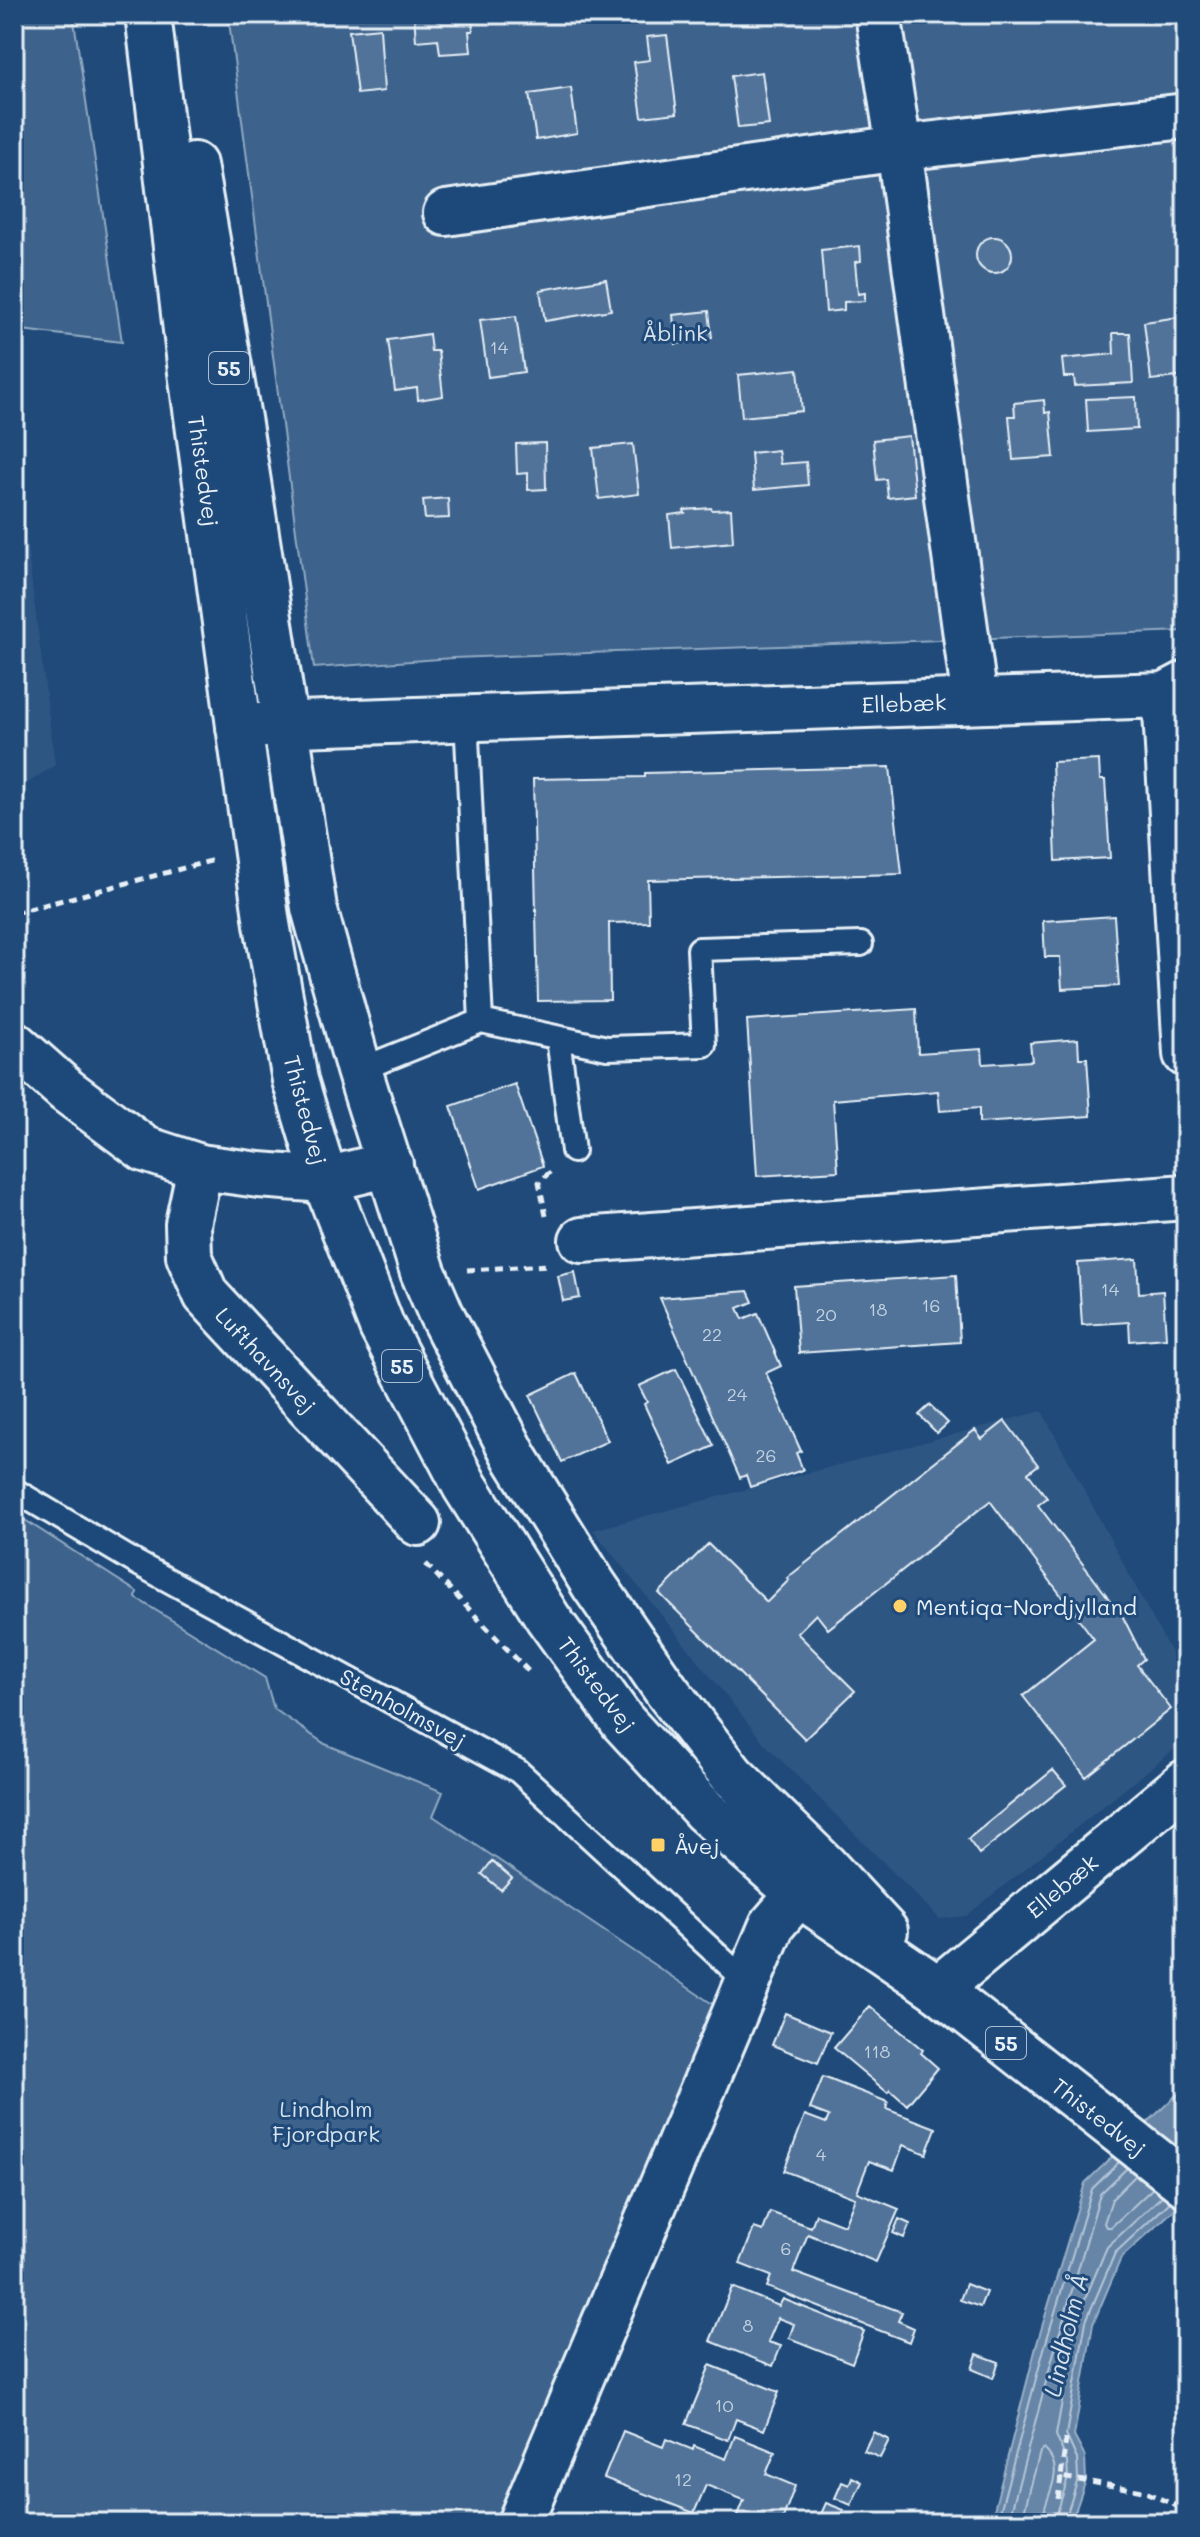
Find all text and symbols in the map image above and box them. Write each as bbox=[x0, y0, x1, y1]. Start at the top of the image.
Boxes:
park label: Åblink bbox=[642, 318, 708, 347]
house number: 14 bbox=[490, 335, 509, 359]
road number: 55 bbox=[209, 352, 249, 384]
street label: Thistedvej bbox=[182, 414, 226, 528]
street label: Ellebæk bbox=[861, 687, 947, 719]
street label: Thistedvej bbox=[278, 1052, 334, 1168]
house number: 14 bbox=[1101, 1277, 1120, 1301]
house number: 16 bbox=[922, 1293, 940, 1317]
house number: 18 bbox=[869, 1297, 888, 1321]
street label: Lufthavnsvej bbox=[209, 1301, 323, 1419]
house number: 20 bbox=[815, 1302, 837, 1326]
house number: 22 bbox=[702, 1322, 722, 1346]
road number: 55 bbox=[382, 1350, 422, 1382]
house number: 24 bbox=[727, 1382, 748, 1406]
house number: 26 bbox=[756, 1443, 776, 1467]
place label: Mentiqa-Nordjylland bbox=[916, 1592, 1137, 1621]
marker: Mentiqa-Nordjylland bbox=[891, 1597, 909, 1615]
street label: Thistedvej bbox=[552, 1631, 642, 1737]
street label: Stenholmsvej bbox=[335, 1661, 471, 1755]
place label: Åvej bbox=[674, 1831, 720, 1860]
marker: Åvej bbox=[649, 1836, 667, 1854]
street label: Ellebæk bbox=[1020, 1848, 1104, 1924]
road number: 55 bbox=[986, 2027, 1026, 2059]
house number: 118 bbox=[864, 2039, 891, 2063]
street label: Thistedvej bbox=[1046, 2071, 1152, 2163]
park label: Lindholm Fjordpark bbox=[272, 2094, 380, 2148]
house number: 4 bbox=[816, 2142, 827, 2166]
house number: 6 bbox=[781, 2236, 791, 2260]
water label: Lindholm Å bbox=[1036, 2270, 1094, 2400]
house number: 8 bbox=[743, 2313, 754, 2337]
house number: 10 bbox=[714, 2393, 734, 2417]
house number: 12 bbox=[674, 2467, 692, 2491]

